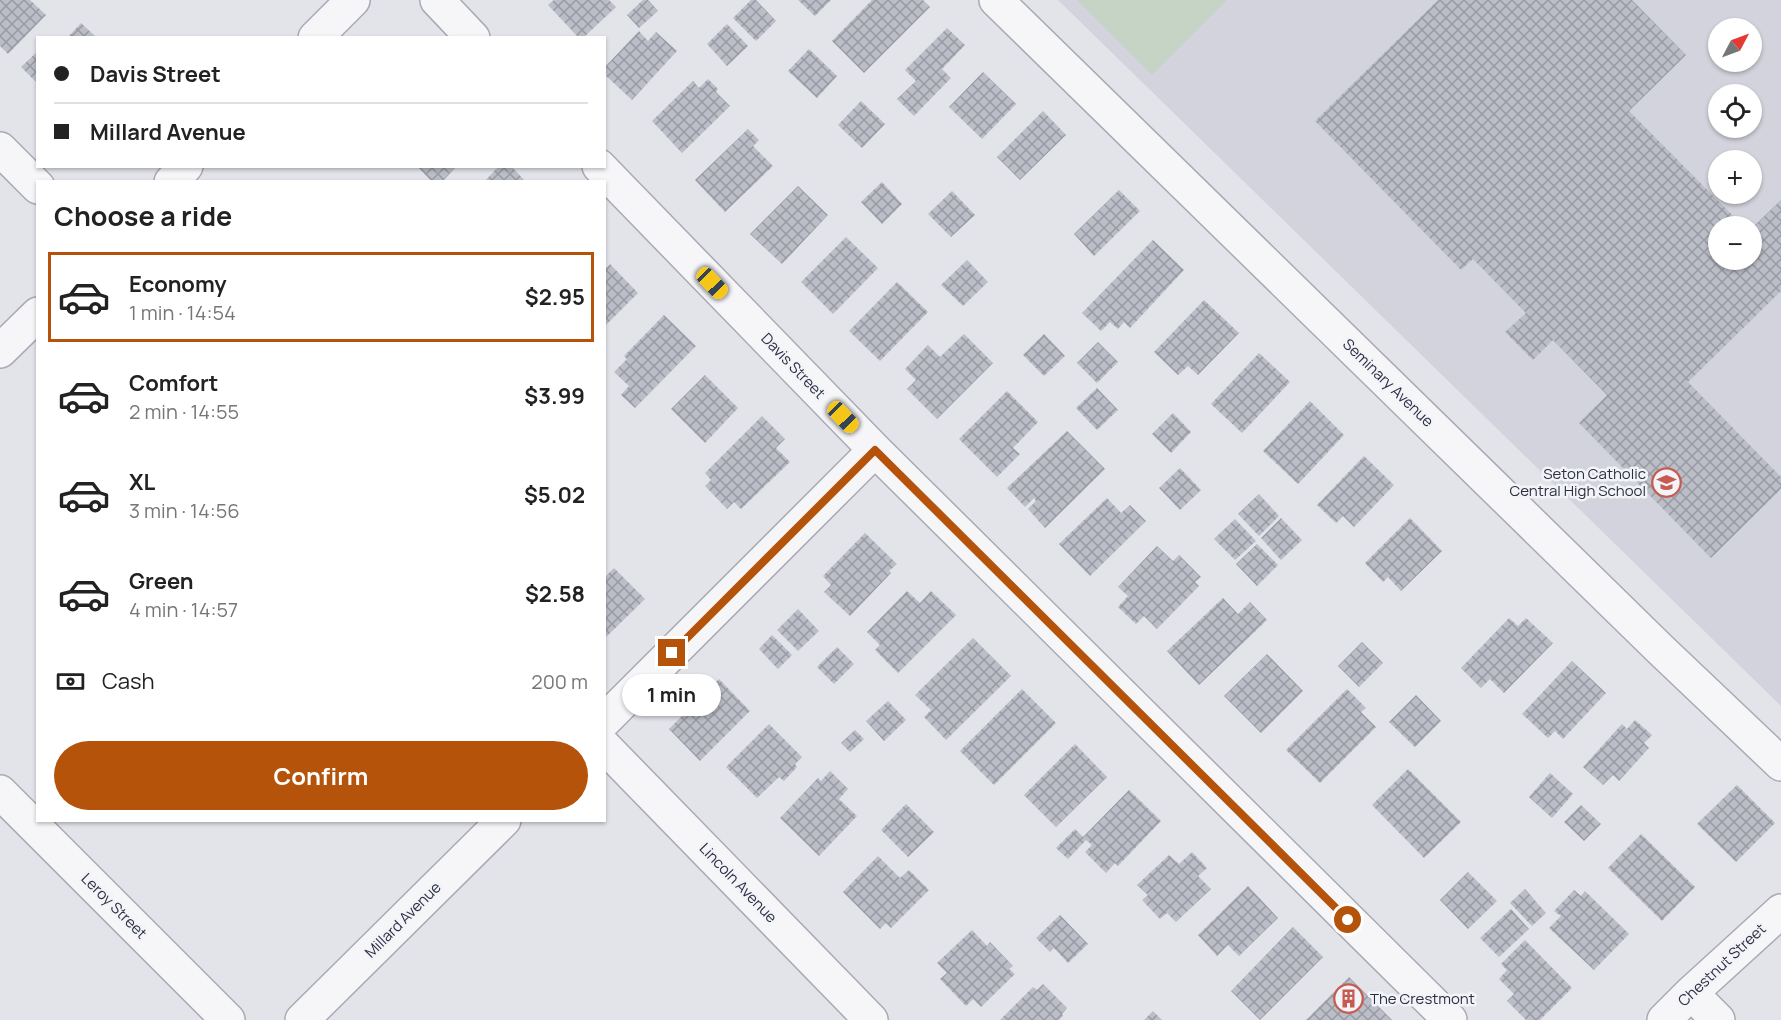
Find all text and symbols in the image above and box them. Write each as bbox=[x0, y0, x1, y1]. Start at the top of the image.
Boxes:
north arrow bbox=[1708, 18, 1762, 72]
map controls bbox=[1708, 18, 1762, 270]
text: Davis Street bbox=[90, 59, 221, 89]
button: locate bbox=[1708, 84, 1762, 138]
text: Millard Avenue bbox=[90, 117, 246, 147]
button: + bbox=[1708, 150, 1762, 204]
text: Choose a ride bbox=[54, 197, 232, 234]
button: − bbox=[1708, 216, 1762, 270]
car bbox=[693, 264, 731, 302]
text: Economy bbox=[129, 269, 227, 299]
icon: car bbox=[57, 270, 111, 324]
text: $2.95 bbox=[525, 282, 585, 312]
text: 1 min · 14:54 bbox=[129, 299, 236, 326]
street label: Davis Street bbox=[757, 328, 830, 403]
street label: Seminary Avenue bbox=[1338, 334, 1439, 432]
text: Comfort bbox=[129, 368, 218, 398]
icon: car bbox=[57, 369, 111, 423]
text: $3.99 bbox=[524, 381, 585, 411]
text: 2 min · 14:55 bbox=[129, 398, 239, 425]
car bbox=[824, 398, 862, 436]
place label: Seton Catholic Central High School bbox=[1510, 463, 1646, 501]
text: XL bbox=[129, 467, 155, 497]
school or university icon: Seton Catholic Central High School bbox=[1651, 467, 1683, 499]
icon: car bbox=[57, 468, 111, 522]
text: $5.02 bbox=[524, 480, 585, 510]
text: 3 min · 14:56 bbox=[129, 497, 240, 524]
text: Green bbox=[129, 566, 194, 596]
icon: car bbox=[57, 567, 111, 621]
text: $2.58 bbox=[525, 579, 585, 609]
text: 4 min · 14:57 bbox=[129, 596, 238, 623]
route end bbox=[658, 639, 685, 666]
icon: cash bbox=[54, 665, 87, 698]
text: Cash bbox=[102, 666, 155, 696]
text: 200 m bbox=[531, 668, 588, 695]
callout: 1 min bbox=[622, 674, 722, 716]
text: 1 min bbox=[647, 681, 696, 708]
button: Confirm bbox=[54, 741, 588, 810]
street label: Lincoln Avenue bbox=[695, 838, 782, 927]
street label: Leroy Street bbox=[77, 868, 152, 943]
street label: Millard Avenue bbox=[360, 877, 446, 962]
route start bbox=[1334, 906, 1361, 933]
street label: Chestnut Street bbox=[1673, 918, 1770, 1011]
building icon: The Crestmont bbox=[1333, 983, 1365, 1015]
place label: The Crestmont bbox=[1370, 988, 1475, 1009]

